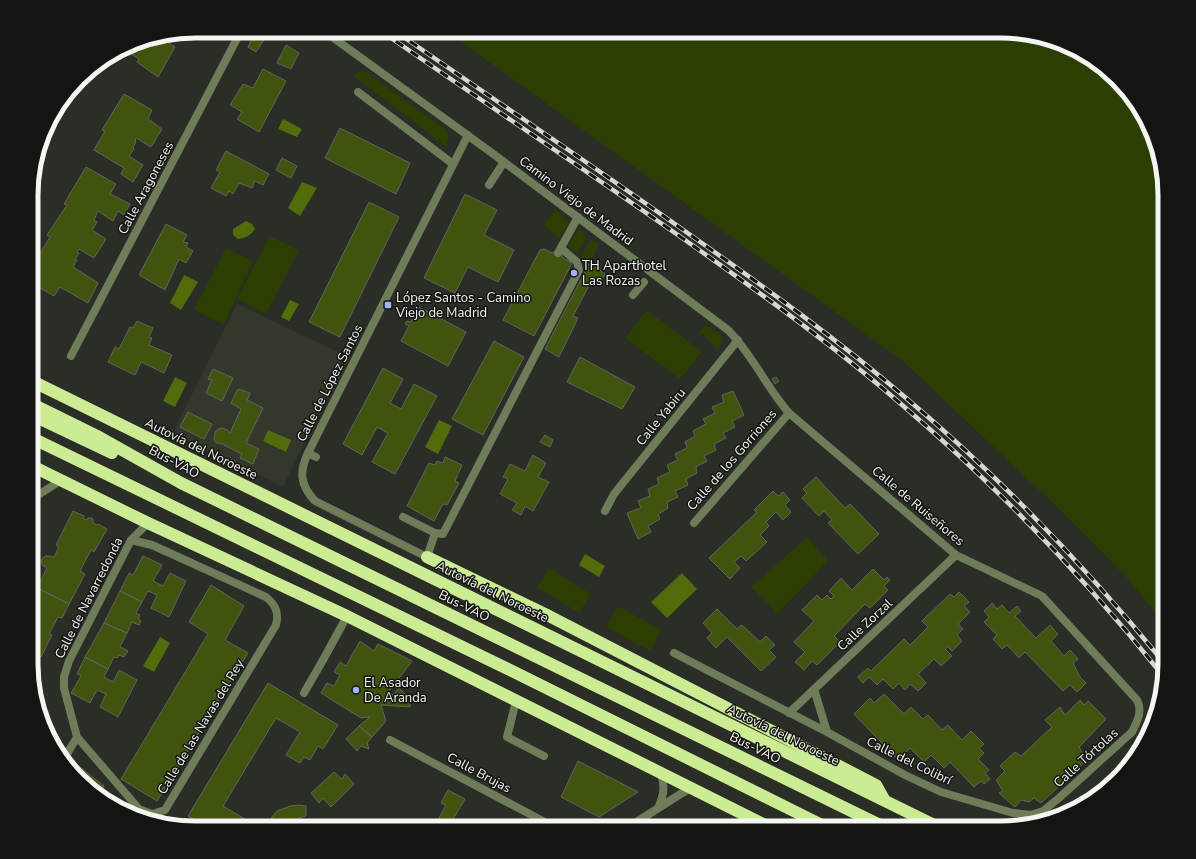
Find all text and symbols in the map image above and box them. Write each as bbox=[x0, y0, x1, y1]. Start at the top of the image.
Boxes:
street label: Calle Aragoneses bbox=[114, 138, 178, 238]
street label: Camino Viejo de Madrid bbox=[515, 152, 637, 250]
place label: TH Aparthotel Las Rozas bbox=[582, 257, 667, 290]
marker: TH Aparthotel Las Rozas bbox=[569, 268, 579, 278]
place label: López Santos - Camino Viejo de Madrid bbox=[395, 289, 531, 322]
marker: López Santos - Camino Viejo de Madrid bbox=[383, 300, 393, 310]
street label: Calle de López Santos bbox=[293, 321, 367, 445]
street label: Calle Yabiru bbox=[632, 384, 690, 450]
street label: Calle de los Gorriones bbox=[683, 406, 781, 514]
street label: Autovía del Noroeste bbox=[142, 414, 260, 484]
street label: Bus-VAO bbox=[146, 441, 202, 483]
street label: Calle de Ruiseñores bbox=[868, 462, 968, 550]
street label: Calle de Navarredonda bbox=[51, 534, 127, 662]
street label: Autovía del Noroeste bbox=[433, 557, 551, 627]
street label: Bus-VAO bbox=[435, 586, 493, 626]
street label: Calle Zorzal bbox=[833, 595, 897, 655]
street label: Calle de las Navas del Rey bbox=[153, 656, 249, 798]
place label: El Asador De Aranda bbox=[364, 674, 427, 707]
marker: El Asador De Aranda bbox=[351, 685, 361, 695]
street label: Autovía del Noroeste bbox=[724, 700, 842, 770]
street label: Calle Tórtolas bbox=[1050, 724, 1122, 792]
street label: Bus-VAO bbox=[726, 728, 784, 768]
street label: Calle del Colibrí bbox=[863, 733, 955, 790]
street label: Calle Brujas bbox=[444, 749, 514, 797]

